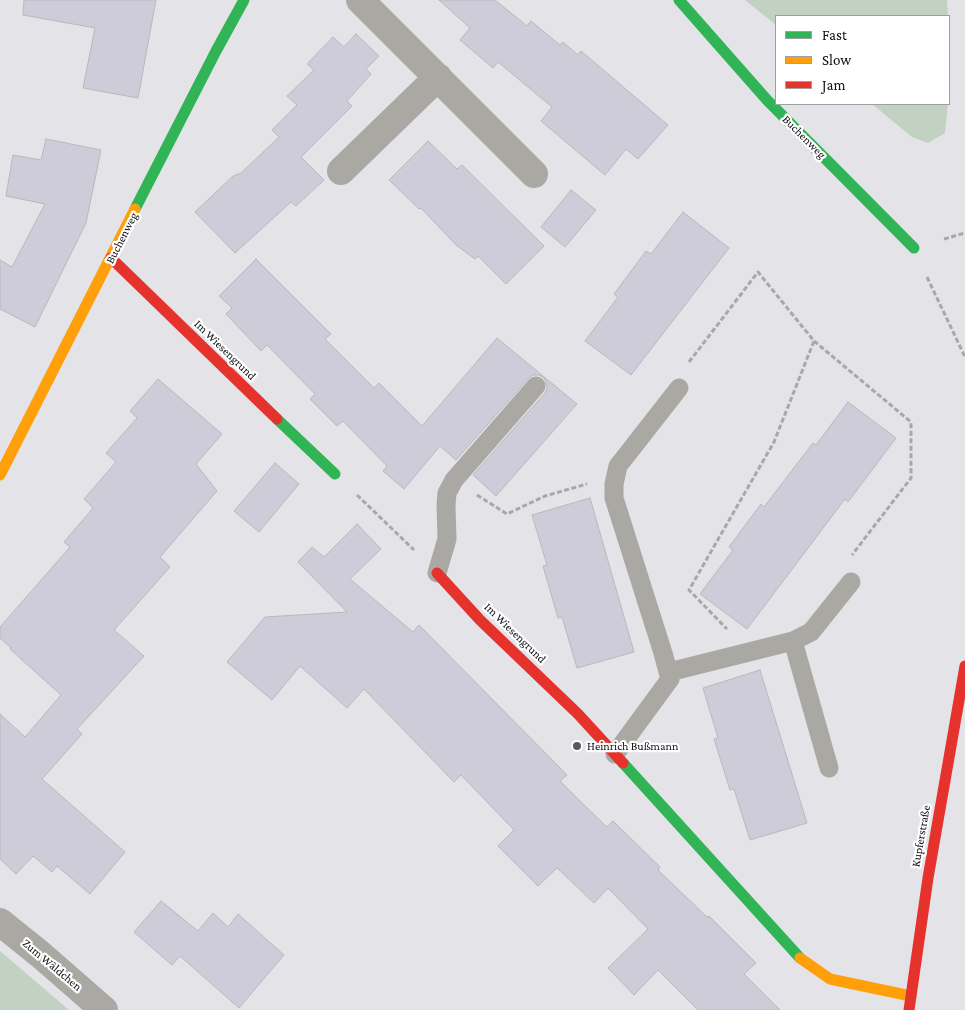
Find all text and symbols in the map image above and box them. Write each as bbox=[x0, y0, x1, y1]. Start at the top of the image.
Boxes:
legend bbox=[775, 15, 950, 105]
text: Fast bbox=[822, 27, 847, 43]
text: Slow bbox=[822, 52, 851, 68]
text: Jam bbox=[822, 77, 845, 93]
street label: Buchenweg bbox=[779, 112, 829, 162]
street label: Buchenweg bbox=[103, 210, 141, 266]
street label: Im Wiesengrund bbox=[191, 317, 259, 383]
street label: Im Wiesengrund bbox=[481, 600, 549, 666]
place label: Heinrich Bußmann bbox=[587, 739, 678, 753]
marker: Heinrich Bußmann bbox=[571, 740, 583, 752]
street label: Kupferstraße bbox=[908, 804, 934, 868]
street label: Zum Wäldchen bbox=[19, 936, 85, 994]

